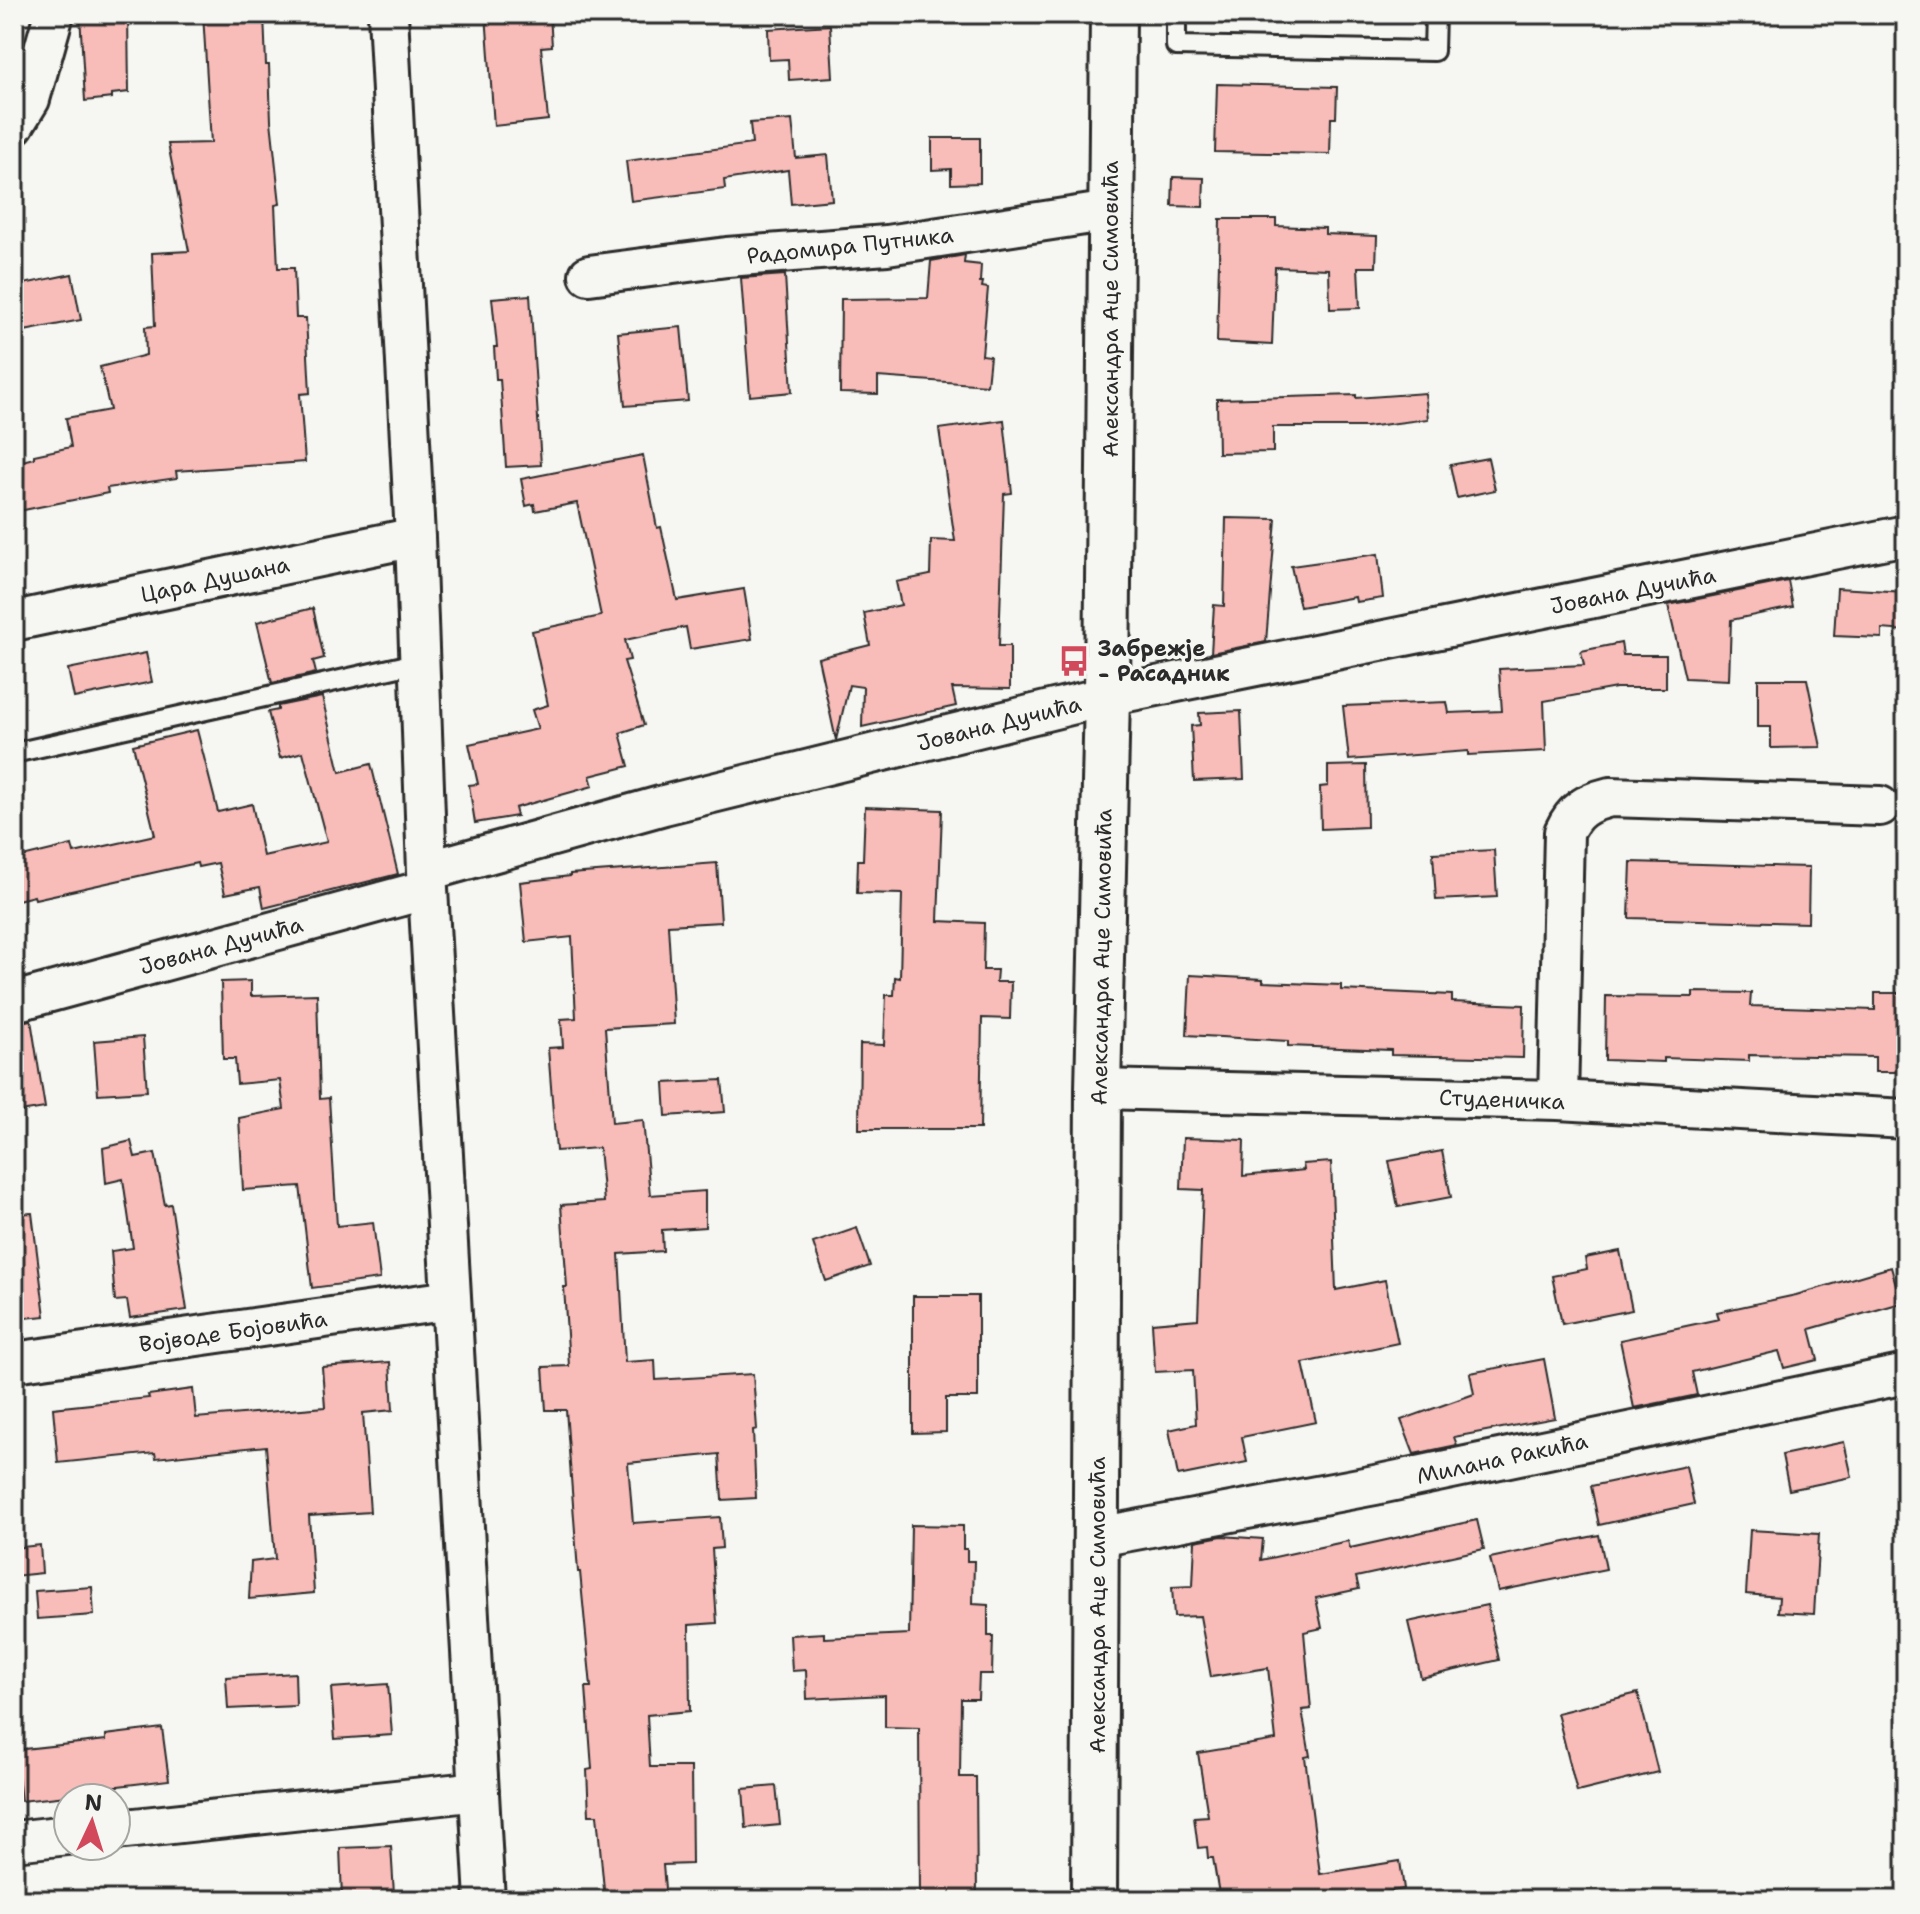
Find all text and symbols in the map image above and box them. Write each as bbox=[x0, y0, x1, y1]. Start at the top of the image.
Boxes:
street label: Александра Аце Симовића bbox=[1096, 160, 1125, 457]
street label: Радомира Путника bbox=[745, 220, 955, 271]
street label: Цара Душана bbox=[138, 549, 293, 609]
street label: Јована Дучића bbox=[1548, 560, 1719, 621]
place label: Забрежје - Расадник bbox=[1098, 634, 1230, 688]
bus stop icon: Забрежје - Расадник bbox=[1057, 644, 1091, 678]
street label: Јована Дучића bbox=[914, 689, 1084, 758]
street label: Александра Аце Симовића bbox=[1084, 808, 1119, 1106]
street label: Јована Дучића bbox=[136, 910, 306, 981]
street label: Студеничка bbox=[1439, 1083, 1566, 1116]
street label: Војводе Бојовића bbox=[137, 1304, 329, 1359]
street label: Милана Ракића bbox=[1414, 1426, 1591, 1491]
street label: Александра Аце Симовића bbox=[1083, 1456, 1112, 1753]
north arrow bbox=[52, 1782, 132, 1862]
text: N bbox=[84, 1787, 103, 1818]

